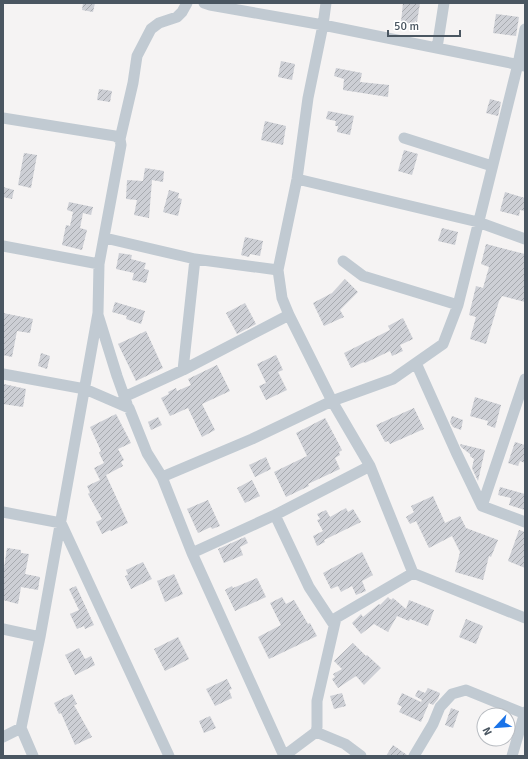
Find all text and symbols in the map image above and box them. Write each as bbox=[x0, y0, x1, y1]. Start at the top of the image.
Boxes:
scale bar bbox=[388, 12, 460, 38]
text: 50 m bbox=[394, 19, 419, 34]
north arrow bbox=[476, 707, 516, 747]
text: N bbox=[480, 725, 495, 737]

